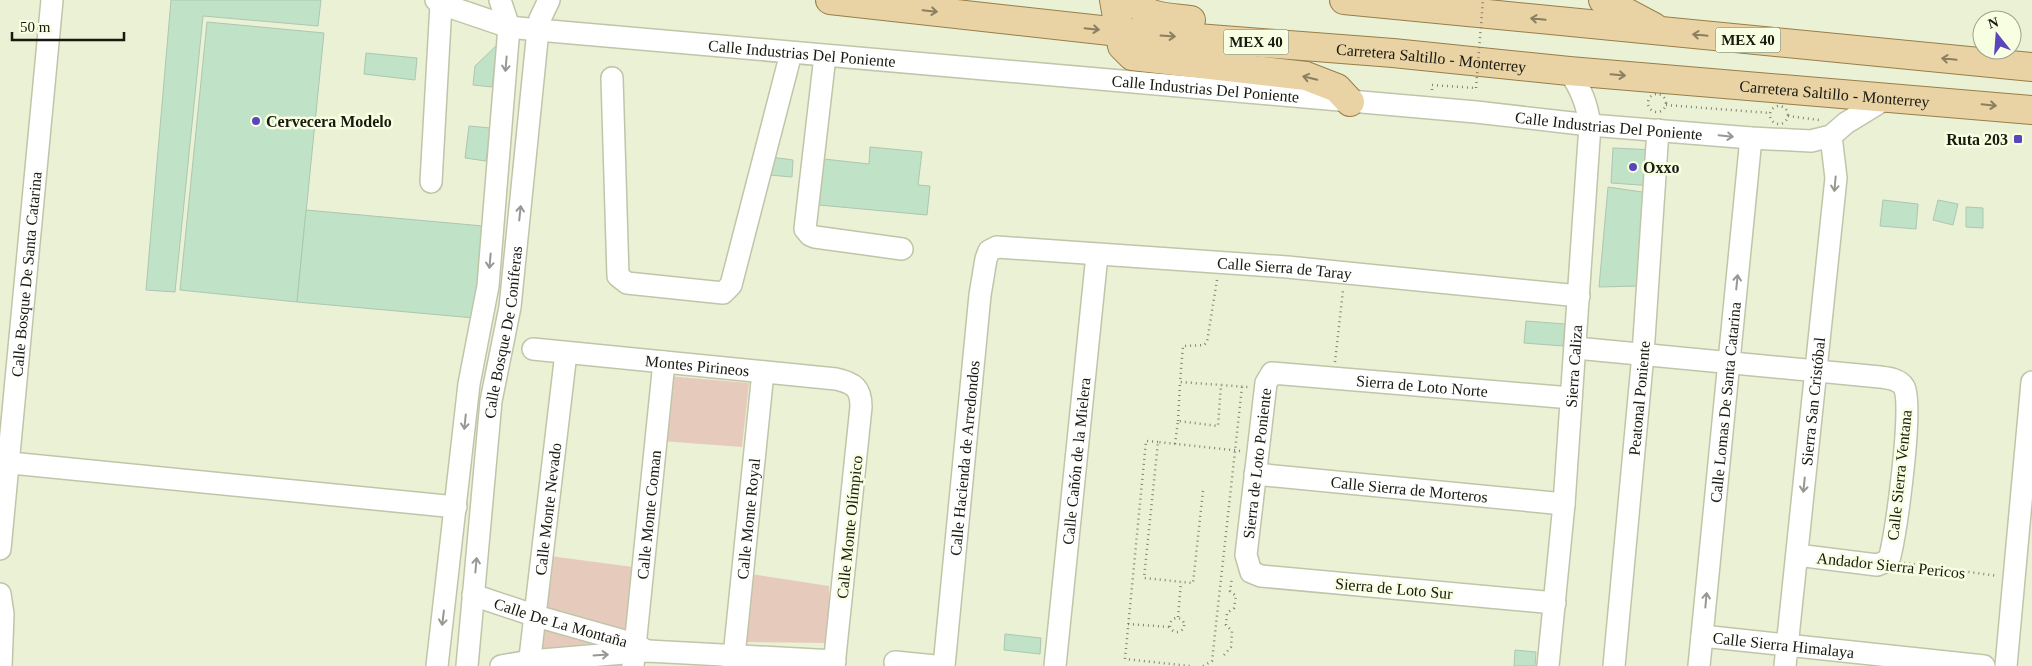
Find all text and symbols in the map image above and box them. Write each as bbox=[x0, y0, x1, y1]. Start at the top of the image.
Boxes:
one-way arrow bbox=[922, 6, 938, 16]
scale bar bbox=[12, 10, 125, 42]
north arrow bbox=[1972, 10, 2022, 60]
one-way arrow bbox=[1530, 14, 1546, 24]
text: N bbox=[1986, 14, 2000, 32]
text: 50 m bbox=[20, 19, 51, 35]
one-way arrow bbox=[1083, 24, 1099, 34]
road number: MEX 40 bbox=[1716, 28, 1780, 52]
road number: MEX 40 bbox=[1224, 30, 1288, 54]
one-way arrow bbox=[1692, 30, 1708, 40]
one-way arrow bbox=[1160, 31, 1176, 40]
street label: Calle Industrias Del Poniente bbox=[708, 37, 896, 70]
street label: Carretera Saltillo - Monterrey bbox=[1336, 41, 1527, 77]
one-way arrow bbox=[1941, 54, 1957, 64]
one-way arrow bbox=[501, 56, 511, 72]
one-way arrow bbox=[1610, 70, 1626, 79]
street label: Calle Industrias Del Poniente bbox=[1111, 72, 1300, 106]
one-way arrow bbox=[1303, 73, 1319, 82]
street label: Carretera Saltillo - Monterrey bbox=[1739, 77, 1930, 111]
one-way arrow bbox=[1981, 100, 1997, 110]
street label: Calle Industrias Del Poniente bbox=[1514, 109, 1703, 143]
place label: Cervecera Modelo bbox=[266, 113, 392, 130]
marker: Cervecera Modelo bbox=[250, 115, 262, 127]
one-way arrow bbox=[1718, 131, 1734, 141]
place label: Ruta 203 bbox=[1946, 131, 2008, 148]
marker: Ruta 203 bbox=[2012, 133, 2024, 145]
place label: Oxxo bbox=[1643, 159, 1679, 176]
marker: Oxxo bbox=[1627, 161, 1639, 173]
street label: Calle Bosque De Santa Catarina bbox=[8, 171, 45, 378]
one-way arrow bbox=[1830, 176, 1839, 192]
one-way arrow bbox=[515, 206, 525, 222]
street label: Calle Bosque De Coníferas bbox=[481, 245, 525, 419]
one-way arrow bbox=[485, 253, 495, 269]
street label: Calle Sierra de Taray bbox=[1217, 254, 1353, 283]
one-way arrow bbox=[1732, 274, 1741, 290]
street label: Calle Lomas De Santa Catarina bbox=[1707, 301, 1744, 504]
street label: Sierra Caliza bbox=[1563, 324, 1585, 408]
street label: Sierra San Cristóbal bbox=[1798, 336, 1828, 467]
street label: Peatonal Poniente bbox=[1626, 340, 1653, 456]
street label: Montes Pirineos bbox=[644, 352, 750, 379]
street label: Calle Hacienda de Arredondos bbox=[947, 360, 983, 556]
street label: Sierra de Loto Norte bbox=[1355, 372, 1488, 400]
street label: Calle Cañón de la Mielera bbox=[1059, 377, 1093, 546]
street label: Sierra de Loto Poniente bbox=[1240, 387, 1274, 540]
street label: Calle Sierra Ventana bbox=[1884, 409, 1915, 541]
one-way arrow bbox=[460, 413, 470, 429]
street label: Calle Monte Nevado bbox=[532, 442, 564, 576]
street label: Calle Monte Coman bbox=[634, 449, 664, 580]
street label: Calle Monte Olímpico bbox=[834, 455, 866, 600]
street label: Calle Monte Royal bbox=[734, 457, 763, 580]
street label: Calle Sierra de Morteros bbox=[1330, 473, 1489, 506]
one-way arrow bbox=[1799, 477, 1809, 493]
street label: Andador Sierra Pericos bbox=[1816, 549, 1966, 582]
one-way arrow bbox=[471, 557, 481, 573]
street label: Sierra de Loto Sur bbox=[1335, 575, 1454, 602]
one-way arrow bbox=[1701, 592, 1711, 608]
street label: Calle De La Montaña bbox=[492, 595, 629, 650]
one-way arrow bbox=[438, 610, 448, 626]
street label: Calle Sierra Himalaya bbox=[1712, 629, 1855, 661]
one-way arrow bbox=[593, 651, 609, 660]

